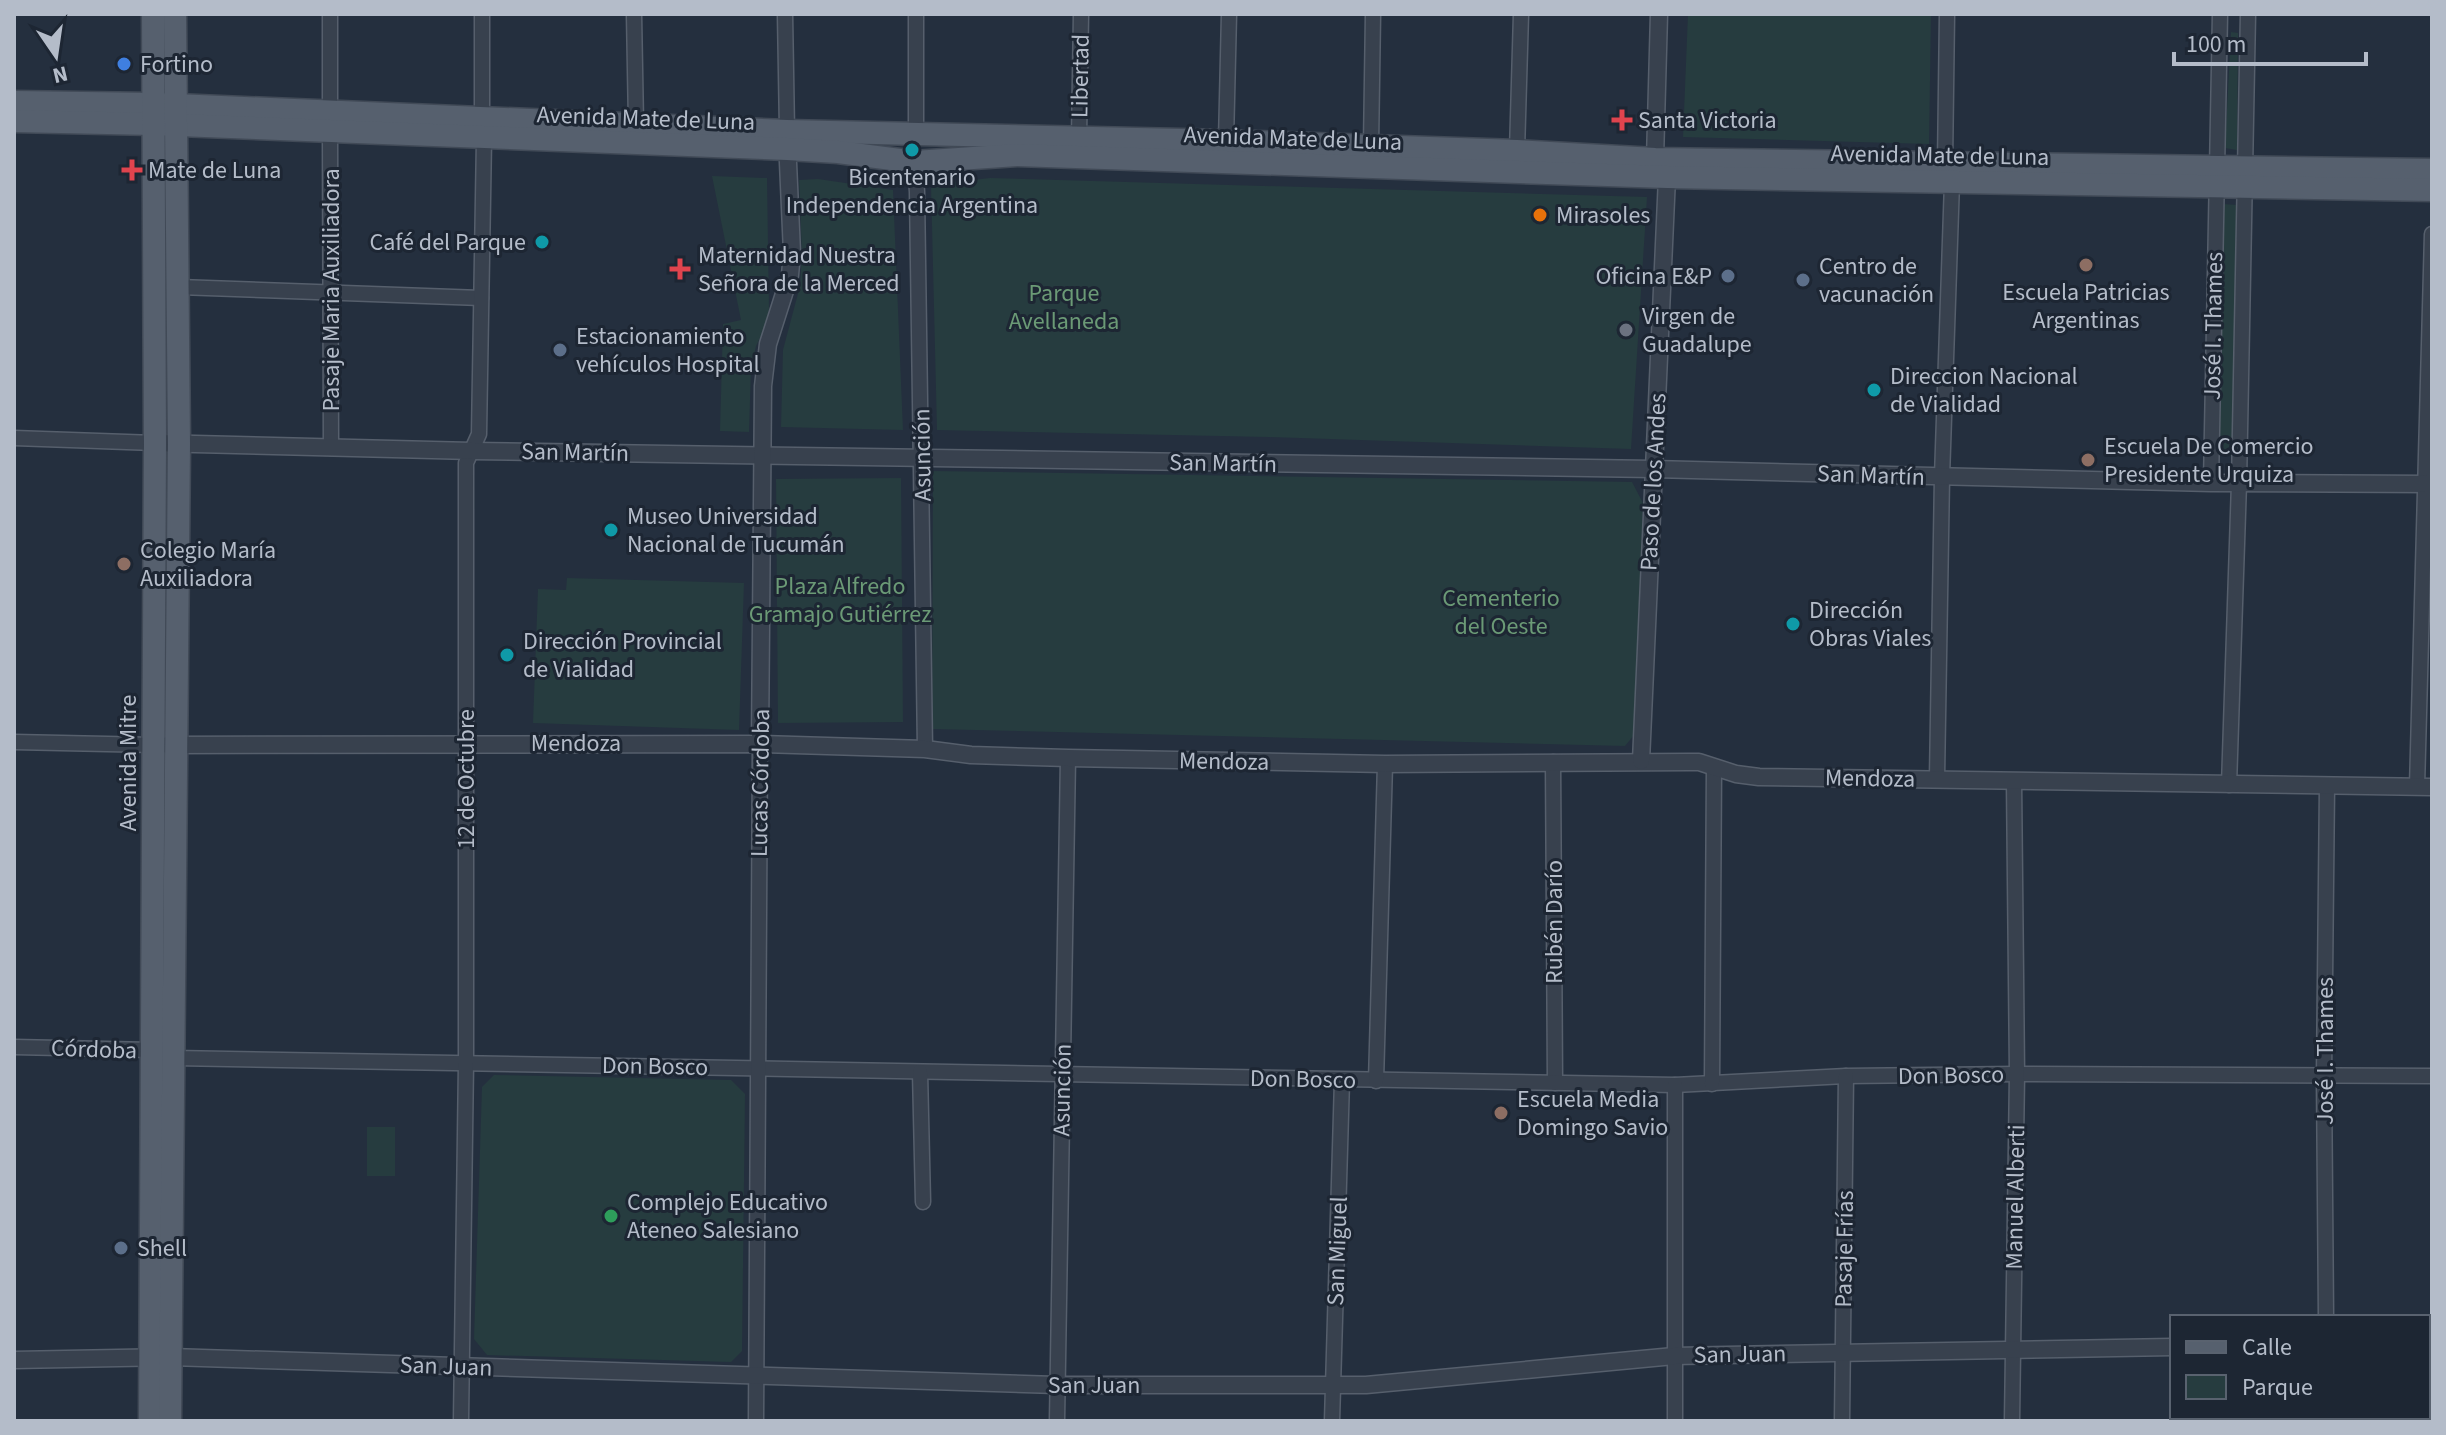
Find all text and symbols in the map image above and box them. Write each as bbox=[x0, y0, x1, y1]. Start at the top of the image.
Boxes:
north arrow bbox=[16, 16, 96, 96]
scale bar bbox=[2174, 16, 2366, 66]
text: 100 m bbox=[2186, 27, 2246, 62]
street label: Libertad bbox=[1062, 34, 1099, 118]
place label: Fortino bbox=[140, 47, 213, 82]
marker: Fortino bbox=[115, 55, 133, 73]
text: N bbox=[50, 57, 71, 92]
street label: Avenida Mate de Luna bbox=[536, 97, 756, 140]
place label: Santa Victoria bbox=[1638, 103, 1777, 138]
marker: Santa Victoria bbox=[1613, 111, 1631, 129]
street label: Avenida Mate de Luna bbox=[1183, 117, 1403, 160]
street label: Avenida Mate de Luna bbox=[1830, 136, 2050, 175]
marker: Bicentenario Independencia Argentina bbox=[903, 141, 921, 159]
place label: Mate de Luna bbox=[148, 153, 281, 188]
place label: Bicentenario Independencia Argentina bbox=[786, 160, 1038, 223]
marker: Mate de Luna bbox=[123, 161, 141, 179]
street label: Pasaje Maria Auxiliadora bbox=[314, 169, 349, 411]
place label: Mirasoles bbox=[1556, 198, 1650, 233]
marker: Mirasoles bbox=[1531, 206, 1549, 224]
place label: Café del Parque bbox=[370, 225, 526, 260]
marker: Café del Parque bbox=[533, 233, 551, 251]
place label: Maternidad Nuestra Señora de la Merced bbox=[698, 238, 900, 301]
place label: Centro de vacunación bbox=[1819, 249, 1934, 312]
street label: José I. Thames bbox=[2195, 252, 2232, 400]
marker: Escuela Patricias Argentinas bbox=[2077, 256, 2095, 274]
marker: Maternidad Nuestra Señora de la Merced bbox=[669, 258, 691, 280]
place label: Oficina E&P bbox=[1595, 259, 1712, 294]
marker: Oficina E&P bbox=[1719, 267, 1737, 285]
marker: Centro de vacunación bbox=[1794, 271, 1812, 289]
place label: Escuela Patricias Argentinas bbox=[2002, 275, 2170, 338]
park label: Parque Avellaneda bbox=[1009, 276, 1119, 339]
place label: Virgen de Guadalupe bbox=[1642, 299, 1752, 362]
place label: Estacionamiento vehículos Hospital bbox=[576, 319, 760, 382]
marker: Virgen de Guadalupe bbox=[1617, 321, 1635, 339]
marker: Estacionamiento vehículos Hospital bbox=[551, 341, 569, 359]
place label: Direccion Nacional de Vialidad bbox=[1890, 359, 2078, 422]
marker: Direccion Nacional de Vialidad bbox=[1865, 381, 1883, 399]
street label: Paso de los Andes bbox=[1631, 392, 1676, 572]
street label: Asunción bbox=[904, 408, 941, 502]
place label: Escuela De Comercio Presidente Urquiza bbox=[2104, 429, 2314, 492]
street label: San Martín bbox=[521, 434, 629, 471]
street label: San Martín bbox=[1169, 445, 1277, 482]
marker: Escuela De Comercio Presidente Urquiza bbox=[2079, 451, 2097, 469]
street label: San Martín bbox=[1816, 456, 1925, 495]
place label: Museo Universidad Nacional de Tucumán bbox=[627, 499, 845, 562]
marker: Museo Universidad Nacional de Tucumán bbox=[602, 521, 620, 539]
place label: Colegio María Auxiliadora bbox=[140, 533, 276, 596]
marker: Colegio María Auxiliadora bbox=[115, 555, 133, 573]
park label: Plaza Alfredo Gramajo Gutiérrez bbox=[749, 569, 931, 632]
park label: Cementerio del Oeste bbox=[1442, 581, 1560, 644]
place label: Dirección Obras Viales bbox=[1809, 593, 1931, 656]
marker: Dirección Obras Viales bbox=[1784, 615, 1802, 633]
place label: Dirección Provincial de Vialidad bbox=[523, 624, 722, 687]
marker: Dirección Provincial de Vialidad bbox=[498, 646, 516, 664]
street label: Avenida Mitre bbox=[111, 695, 146, 831]
street label: 12 de Octubre bbox=[449, 709, 484, 849]
street label: Lucas Córdoba bbox=[742, 709, 779, 857]
street label: Mendoza bbox=[531, 726, 621, 761]
street label: Mendoza bbox=[1178, 743, 1270, 780]
street label: Mendoza bbox=[1824, 760, 1916, 797]
street label: Rubén Darío bbox=[1537, 860, 1572, 984]
street label: José I. Thames bbox=[2308, 977, 2343, 1125]
street label: Córdoba bbox=[50, 1031, 138, 1068]
street label: Asunción bbox=[1044, 1043, 1081, 1137]
street label: Don Bosco bbox=[602, 1048, 708, 1085]
street label: Don Bosco bbox=[1898, 1057, 2004, 1094]
street label: Don Bosco bbox=[1250, 1061, 1356, 1098]
place label: Escuela Media Domingo Savio bbox=[1517, 1082, 1668, 1145]
marker: Escuela Media Domingo Savio bbox=[1492, 1104, 1510, 1122]
street label: Manuel Alberti bbox=[1997, 1124, 2034, 1270]
place label: Complejo Educativo Ateneo Salesiano bbox=[627, 1185, 828, 1248]
street label: Pasaje Frías bbox=[1826, 1190, 1863, 1308]
street label: San Miguel bbox=[1318, 1196, 1357, 1306]
marker: Complejo Educativo Ateneo Salesiano bbox=[602, 1207, 620, 1225]
place label: Shell bbox=[137, 1231, 187, 1266]
marker: Shell bbox=[112, 1239, 130, 1257]
legend bbox=[2170, 1315, 2430, 1419]
text: Calle bbox=[2242, 1330, 2292, 1365]
street label: San Juan bbox=[1693, 1336, 1787, 1373]
street label: San Juan bbox=[399, 1347, 493, 1386]
street label: San Juan bbox=[1048, 1368, 1140, 1403]
text: Parque bbox=[2242, 1370, 2313, 1405]

